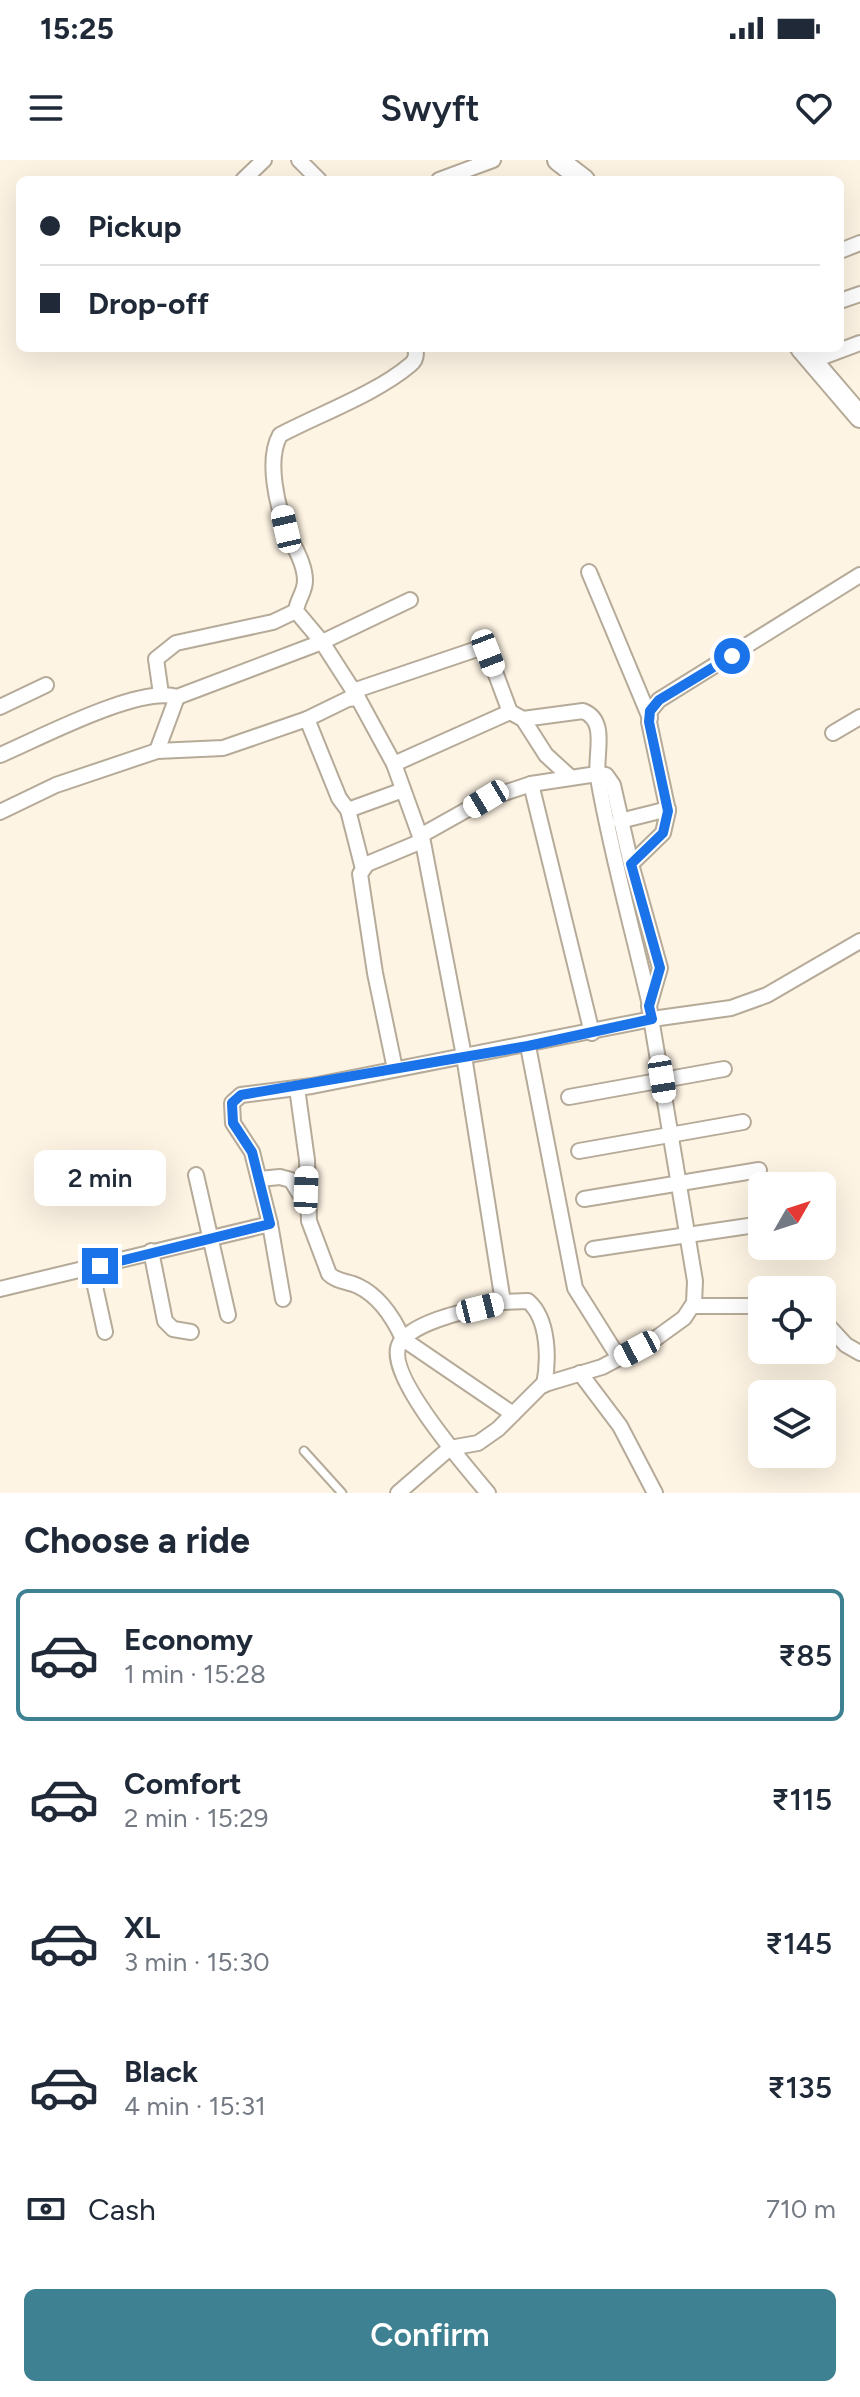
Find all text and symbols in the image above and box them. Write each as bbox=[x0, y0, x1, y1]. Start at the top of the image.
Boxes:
text: 15:25 bbox=[40, 10, 114, 47]
icon: menu bbox=[24, 86, 68, 130]
icon: heart bbox=[792, 86, 836, 130]
text: Swyft bbox=[380, 87, 480, 130]
text: Pickup bbox=[88, 208, 182, 245]
text: Drop-off bbox=[88, 285, 209, 322]
car bbox=[269, 503, 303, 555]
car bbox=[468, 626, 508, 680]
route start bbox=[714, 638, 750, 674]
car bbox=[459, 776, 513, 822]
car bbox=[646, 1053, 678, 1105]
callout: 2 min bbox=[34, 1150, 166, 1206]
text: 2 min bbox=[68, 1162, 132, 1194]
car bbox=[293, 1166, 319, 1214]
north arrow bbox=[748, 1172, 836, 1260]
map controls bbox=[748, 1172, 836, 1468]
route end bbox=[82, 1248, 118, 1284]
button: locate bbox=[748, 1276, 836, 1364]
car bbox=[454, 1291, 506, 1325]
car bbox=[610, 1327, 664, 1371]
button: layers bbox=[748, 1380, 836, 1468]
text: Choose a ride bbox=[24, 1519, 250, 1562]
icon: car bbox=[28, 1619, 100, 1691]
text: Economy bbox=[124, 1621, 253, 1658]
text: ₹85 bbox=[778, 1637, 832, 1674]
text: 1 min · 15:28 bbox=[124, 1658, 266, 1690]
icon: car bbox=[28, 1763, 100, 1835]
text: Comfort bbox=[124, 1765, 242, 1802]
text: ₹115 bbox=[771, 1781, 832, 1818]
text: 2 min · 15:29 bbox=[124, 1802, 269, 1834]
icon: car bbox=[28, 1907, 100, 1979]
text: XL bbox=[124, 1909, 160, 1946]
text: ₹145 bbox=[765, 1925, 832, 1962]
text: 3 min · 15:30 bbox=[124, 1946, 270, 1978]
icon: car bbox=[28, 2051, 100, 2123]
text: Black bbox=[124, 2053, 198, 2090]
text: ₹135 bbox=[767, 2069, 832, 2106]
text: 4 min · 15:31 bbox=[124, 2090, 266, 2122]
icon: cash bbox=[24, 2187, 68, 2231]
text: Cash bbox=[88, 2191, 156, 2228]
text: 710 m bbox=[766, 2193, 836, 2225]
button: Confirm bbox=[24, 2289, 836, 2381]

